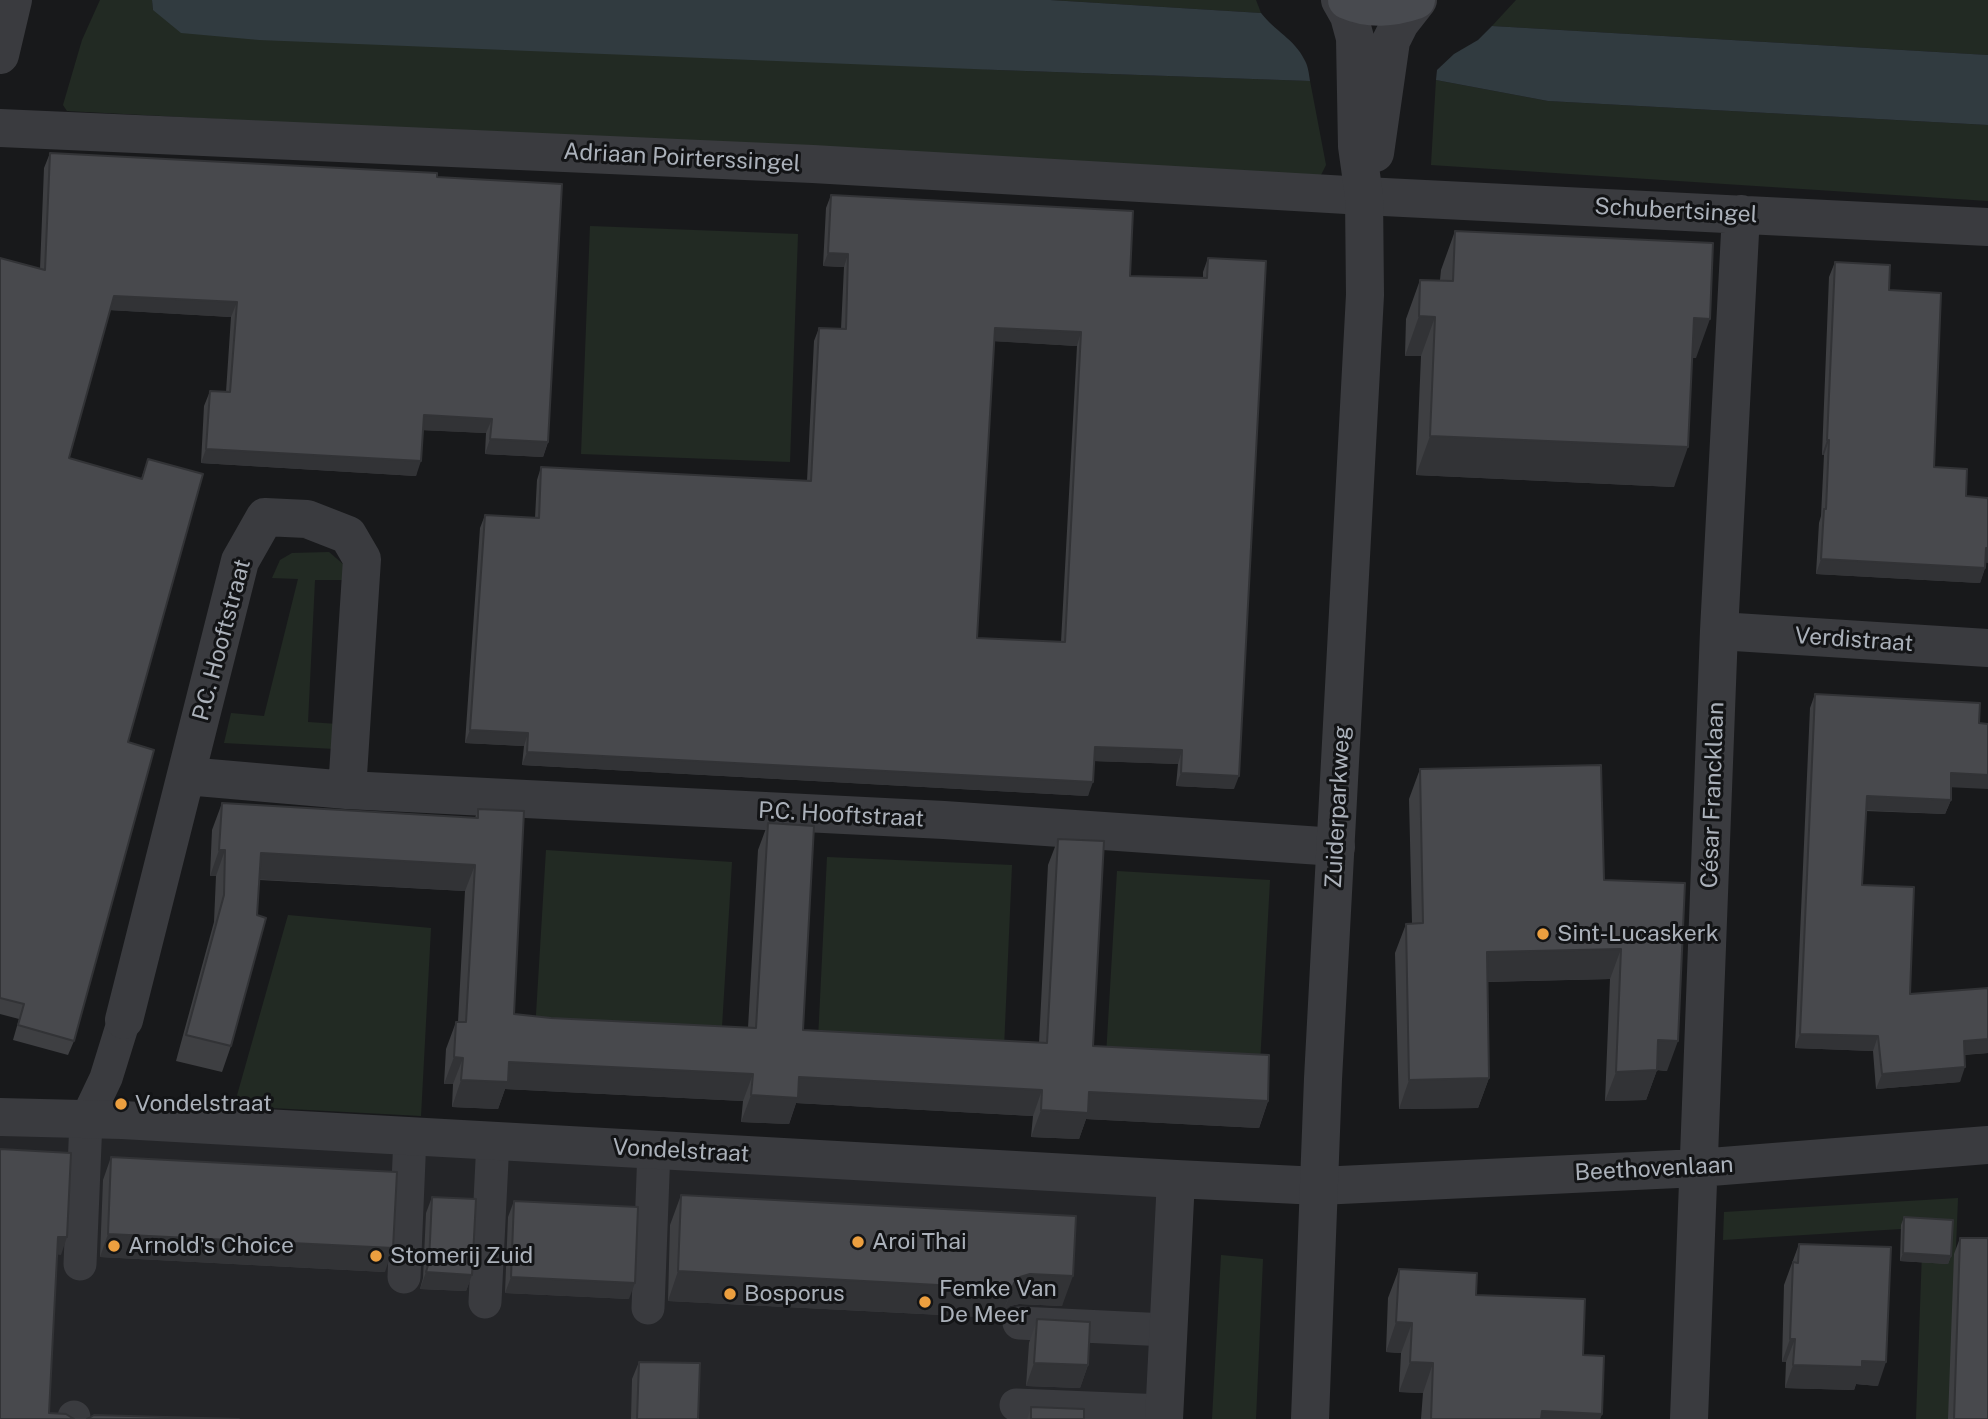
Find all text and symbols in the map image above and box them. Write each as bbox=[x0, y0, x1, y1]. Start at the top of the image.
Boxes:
street label: Adriaan Poirterssingel bbox=[563, 138, 801, 178]
street label: Schubertsingel bbox=[1594, 193, 1758, 229]
street label: P.C. Hooftstraat bbox=[187, 556, 257, 724]
street label: Verdistraat bbox=[1794, 622, 1914, 658]
street label: César Francklaan bbox=[1696, 701, 1730, 889]
street label: Zuiderparkweg bbox=[1320, 725, 1356, 889]
street label: P.C. Hooftstraat bbox=[757, 797, 925, 833]
place label: Sint-Lucaskerk bbox=[1557, 920, 1719, 948]
marker: Sint-Lucaskerk bbox=[1535, 926, 1551, 942]
place label: Vondelstraat bbox=[135, 1090, 272, 1118]
marker: Vondelstraat bbox=[113, 1096, 129, 1112]
street label: Vondelstraat bbox=[612, 1134, 750, 1168]
street label: Beethovenlaan bbox=[1574, 1151, 1734, 1187]
place label: Aroi Thai bbox=[872, 1228, 967, 1256]
place label: Arnold's Choice bbox=[128, 1232, 294, 1260]
marker: Aroi Thai bbox=[850, 1234, 866, 1250]
marker: Arnold's Choice bbox=[106, 1238, 122, 1254]
place label: Stomerij Zuid bbox=[390, 1242, 533, 1270]
marker: Stomerij Zuid bbox=[368, 1248, 384, 1264]
place label: Femke Van De Meer bbox=[939, 1275, 1057, 1329]
place label: Bosporus bbox=[744, 1280, 845, 1308]
marker: Bosporus bbox=[722, 1286, 738, 1302]
marker: Femke Van De Meer bbox=[917, 1294, 933, 1310]

